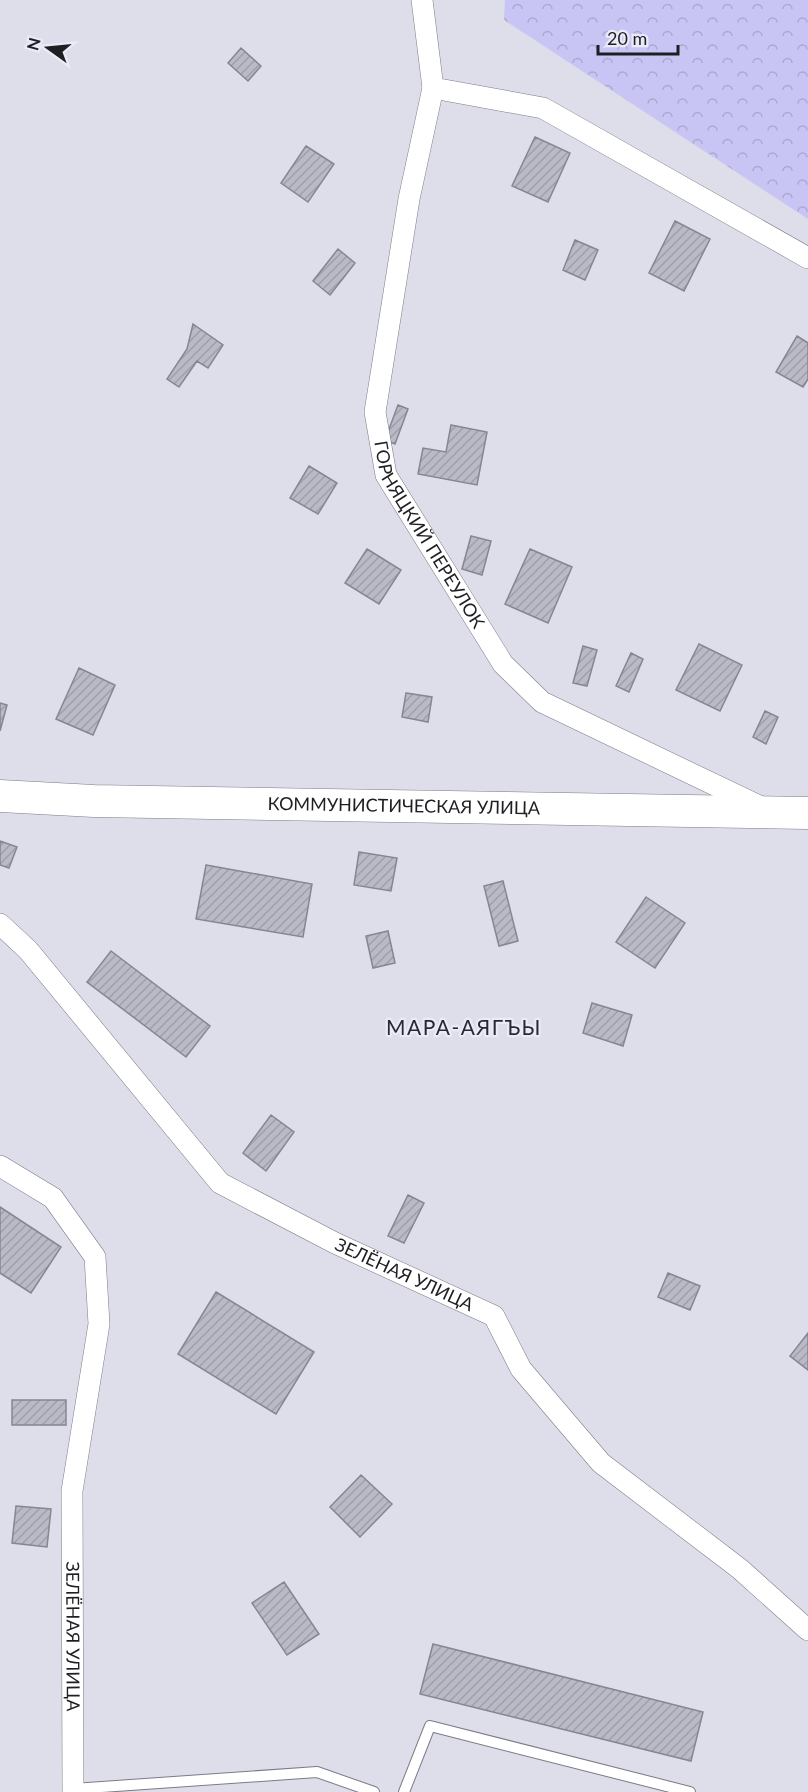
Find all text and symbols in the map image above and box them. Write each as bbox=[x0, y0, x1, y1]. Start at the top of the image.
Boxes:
north arrow bbox=[18, 18, 78, 78]
scale bar bbox=[598, 18, 678, 56]
text: 20 m bbox=[607, 27, 647, 49]
text: N bbox=[22, 36, 44, 52]
street label: ГОРНЯЦКИЙ ПЕРЕУЛОК bbox=[370, 439, 490, 632]
street label: КОММУНИСТИЧЕСКАЯ УЛИЦА bbox=[267, 792, 541, 819]
district label: МАРА-АЯГЪЫ bbox=[386, 1014, 542, 1039]
street label: ЗЕЛЁНАЯ УЛИЦА bbox=[332, 1233, 478, 1316]
street label: ЗЕЛЁНАЯ УЛИЦА bbox=[62, 1561, 85, 1712]

